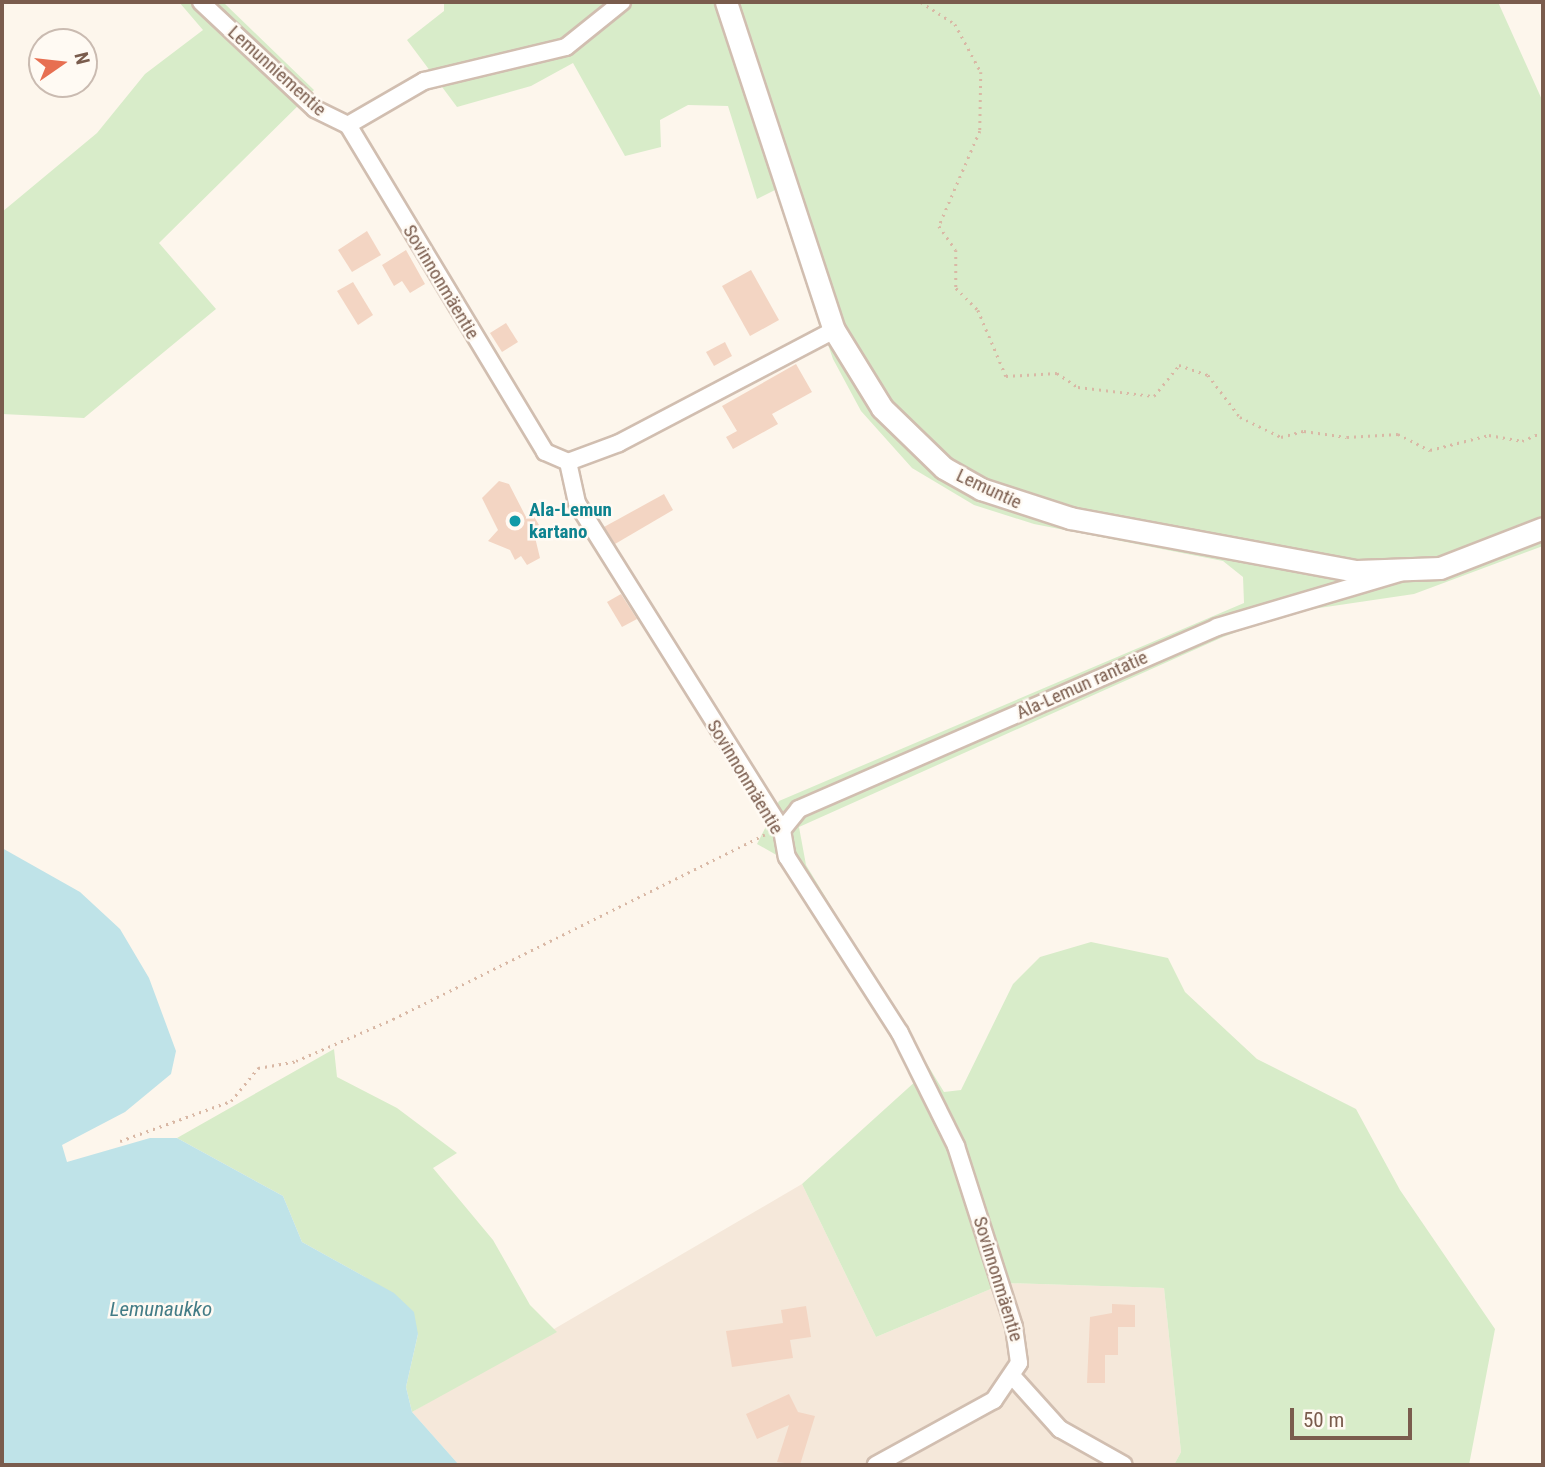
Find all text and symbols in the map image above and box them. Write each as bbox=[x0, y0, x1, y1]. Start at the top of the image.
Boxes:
street label: Lemunniementie bbox=[223, 21, 331, 121]
north arrow bbox=[28, 28, 98, 98]
text: N bbox=[69, 50, 94, 67]
street label: Sovinnonmäentie bbox=[398, 221, 484, 343]
street label: Lemuntie bbox=[953, 464, 1025, 514]
place label: Ala-Lemun kartano bbox=[529, 499, 612, 543]
marker: Ala-Lemun kartano bbox=[507, 513, 523, 529]
street label: Ala-Lemun rantatie bbox=[1013, 646, 1151, 724]
street label: Sovinnonmäentie bbox=[702, 716, 788, 838]
street label: Sovinnonmäentie bbox=[968, 1214, 1028, 1344]
water label: Lemunaukko bbox=[110, 1296, 212, 1322]
scale bar bbox=[1293, 1394, 1416, 1438]
text: 50 m bbox=[1303, 1408, 1344, 1432]

